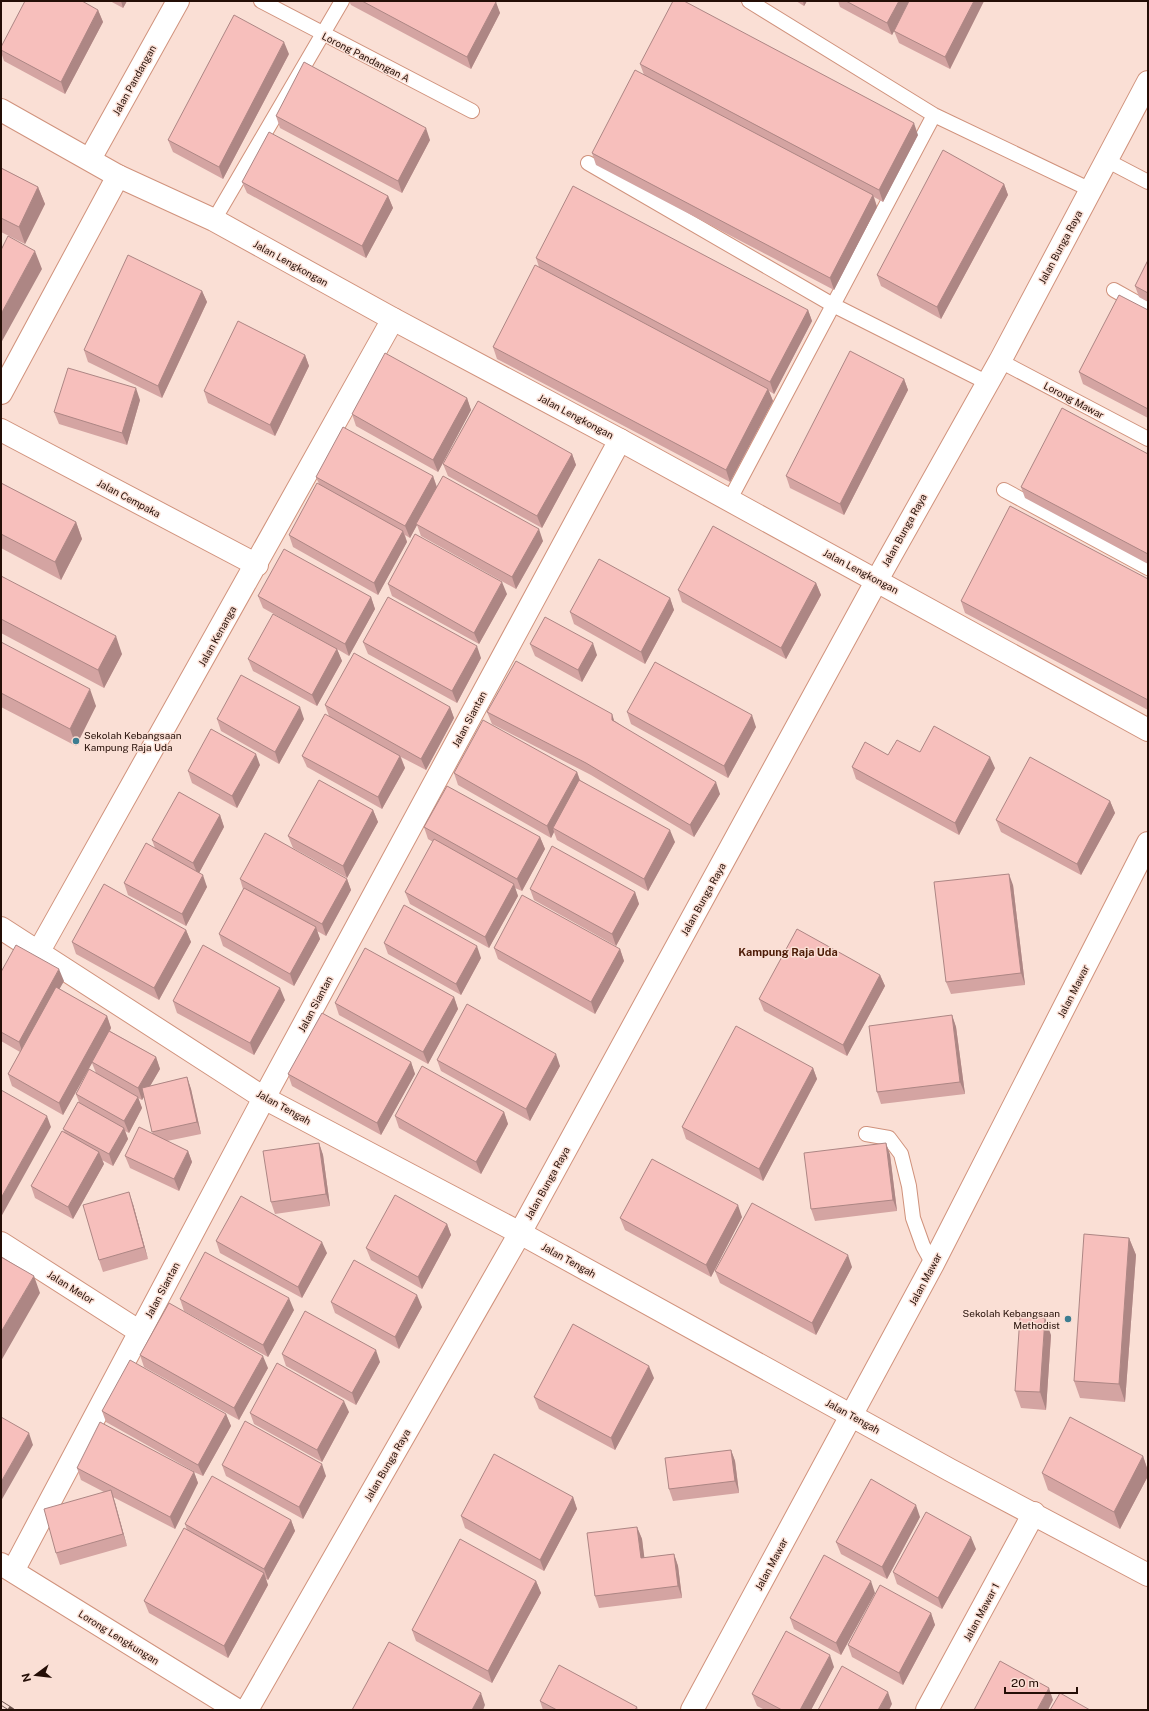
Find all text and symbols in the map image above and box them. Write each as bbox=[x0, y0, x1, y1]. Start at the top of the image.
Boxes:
street label: Lorong Pandangan A bbox=[320, 30, 412, 84]
street label: Jalan Pandangan bbox=[110, 43, 158, 117]
street label: Jalan Bunga Raya bbox=[1036, 208, 1084, 286]
street label: Jalan Lengkongan bbox=[252, 238, 331, 289]
street label: Lorong Mawar bbox=[1042, 379, 1106, 421]
street label: Jalan Lengkongan bbox=[536, 391, 616, 441]
street label: Jalan Cempaka bbox=[95, 476, 163, 520]
street label: Jalan Bunga Raya bbox=[879, 492, 929, 568]
street label: Jalan Lengkongan bbox=[821, 546, 901, 596]
street label: Jalan Kenanga bbox=[196, 604, 238, 668]
street label: Jalan Siantan bbox=[449, 689, 489, 749]
place label: Sekolah Kebangsaan Kampung Raja Uda bbox=[84, 729, 182, 753]
marker: Sekolah Kebangsaan Kampung Raja Uda bbox=[71, 736, 81, 746]
street label: Jalan Bunga Raya bbox=[678, 861, 728, 937]
district label: Kampung Raja Uda bbox=[738, 946, 838, 958]
street label: Jalan Mawar bbox=[1055, 963, 1091, 1019]
street label: Jalan Siantan bbox=[295, 974, 335, 1034]
street label: Jalan Tengah bbox=[255, 1087, 313, 1127]
street label: Jalan Bunga Raya bbox=[522, 1145, 572, 1221]
street label: Jalan Tengah bbox=[540, 1240, 598, 1280]
street label: Jalan Mawar bbox=[906, 1251, 944, 1307]
street label: Jalan Siantan bbox=[142, 1260, 182, 1320]
street label: Jalan Melor bbox=[45, 1268, 97, 1306]
place label: Sekolah Kebangsaan Methodist bbox=[963, 1307, 1060, 1331]
marker: Sekolah Kebangsaan Methodist bbox=[1063, 1314, 1073, 1324]
street label: Jalan Tengah bbox=[824, 1396, 882, 1436]
street label: Jalan Bunga Raya bbox=[361, 1427, 413, 1503]
street label: Jalan Mawar bbox=[752, 1536, 790, 1592]
street label: Jalan Mawar 1 bbox=[961, 1581, 1001, 1643]
street label: Lorong Lengkungan bbox=[76, 1607, 162, 1667]
north arrow bbox=[16, 1655, 56, 1695]
scale bar bbox=[1005, 1669, 1077, 1695]
text: N bbox=[19, 1672, 33, 1683]
text: 20 m bbox=[1011, 1676, 1039, 1690]

